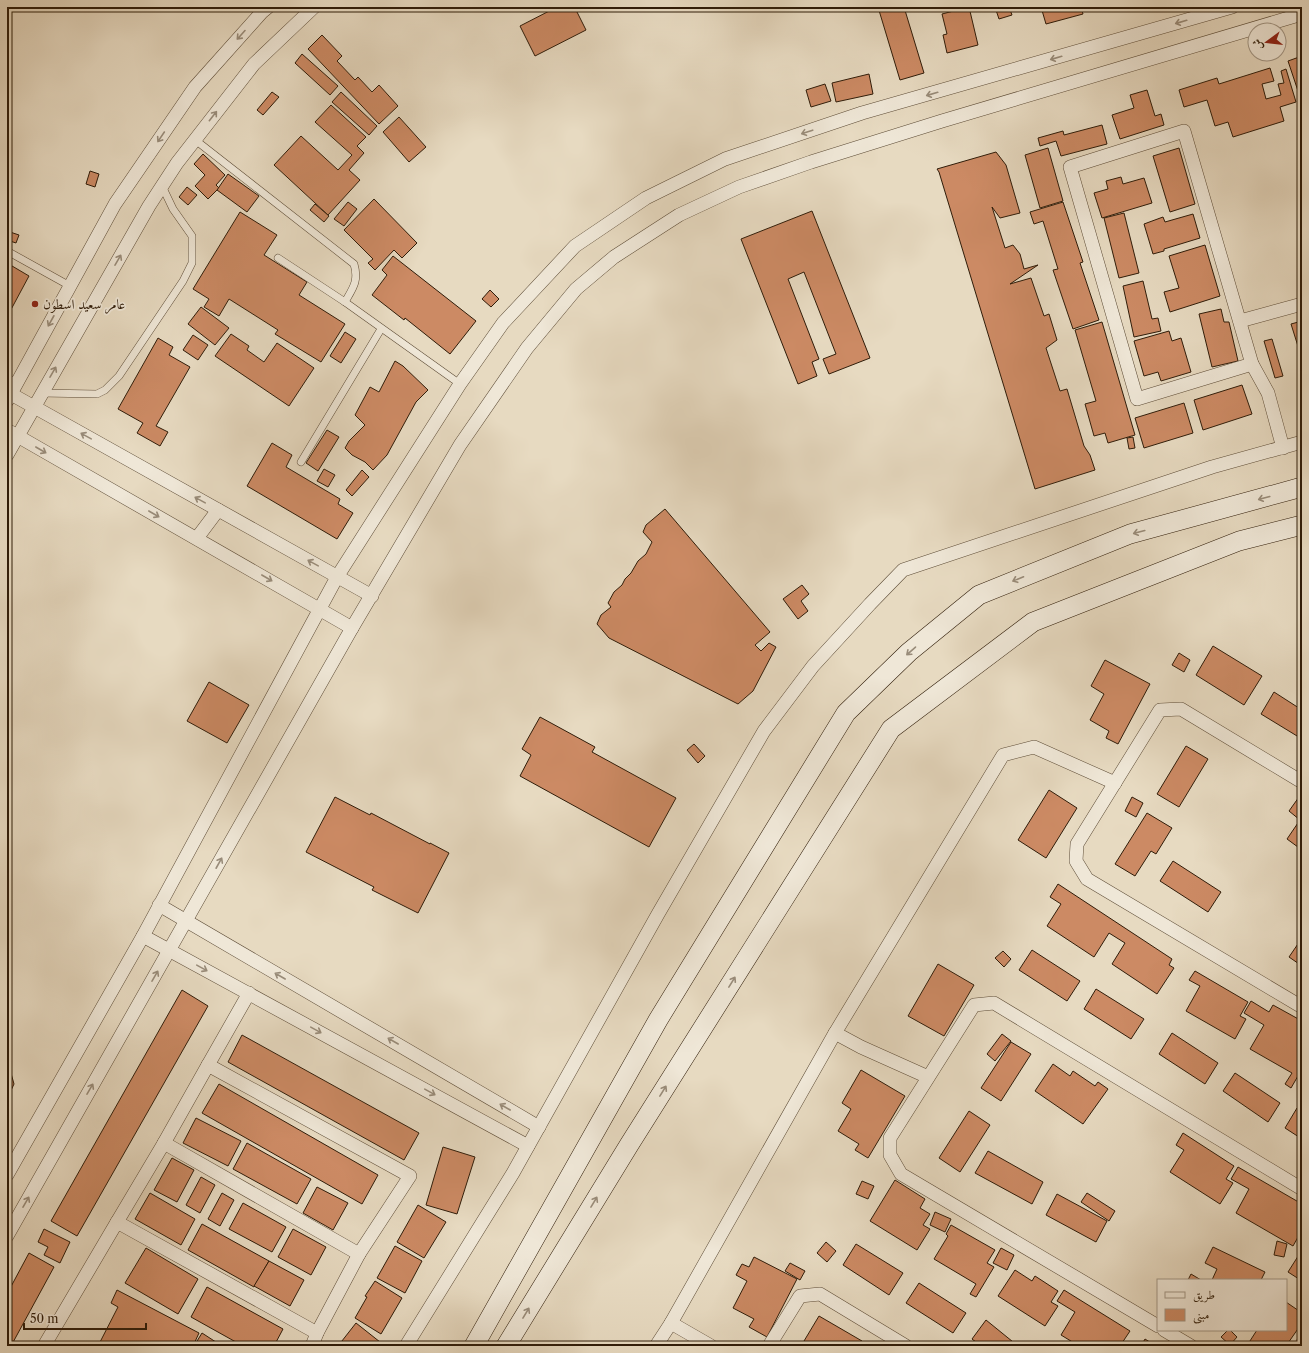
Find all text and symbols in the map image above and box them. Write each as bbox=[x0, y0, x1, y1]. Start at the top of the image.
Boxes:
one-way arrow bbox=[1175, 19, 1188, 26]
north arrow bbox=[1247, 22, 1287, 62]
one-way arrow bbox=[237, 30, 246, 40]
text: ش bbox=[1249, 37, 1266, 52]
one-way arrow bbox=[1050, 55, 1063, 62]
one-way arrow bbox=[925, 90, 938, 98]
one-way arrow bbox=[208, 111, 217, 122]
one-way arrow bbox=[802, 128, 814, 136]
one-way arrow bbox=[157, 132, 165, 143]
one-way arrow bbox=[115, 254, 123, 266]
place label: عامر سعيد اسطون bbox=[43, 295, 125, 314]
marker: عامر سعيد اسطون bbox=[30, 299, 40, 309]
one-way arrow bbox=[47, 315, 54, 327]
one-way arrow bbox=[50, 366, 58, 378]
one-way arrow bbox=[80, 432, 92, 440]
one-way arrow bbox=[35, 446, 47, 454]
one-way arrow bbox=[1258, 494, 1271, 502]
one-way arrow bbox=[194, 496, 206, 503]
one-way arrow bbox=[148, 510, 160, 518]
one-way arrow bbox=[1133, 529, 1146, 536]
one-way arrow bbox=[307, 559, 319, 567]
one-way arrow bbox=[261, 575, 273, 583]
one-way arrow bbox=[1013, 576, 1025, 584]
one-way arrow bbox=[906, 646, 916, 655]
one-way arrow bbox=[215, 857, 223, 869]
one-way arrow bbox=[195, 965, 207, 972]
one-way arrow bbox=[151, 970, 159, 982]
one-way arrow bbox=[275, 971, 287, 979]
one-way arrow bbox=[728, 976, 736, 987]
one-way arrow bbox=[310, 1027, 322, 1034]
one-way arrow bbox=[387, 1037, 399, 1045]
one-way arrow bbox=[87, 1083, 95, 1095]
one-way arrow bbox=[658, 1086, 667, 1097]
one-way arrow bbox=[424, 1089, 436, 1097]
one-way arrow bbox=[499, 1102, 511, 1110]
one-way arrow bbox=[23, 1196, 31, 1208]
one-way arrow bbox=[590, 1197, 598, 1208]
legend bbox=[1157, 1279, 1287, 1331]
text: طريق bbox=[1193, 1287, 1215, 1303]
scale bar bbox=[24, 1305, 146, 1331]
one-way arrow bbox=[523, 1307, 531, 1319]
text: مبنى bbox=[1193, 1307, 1209, 1324]
text: 50 m bbox=[30, 1311, 59, 1326]

